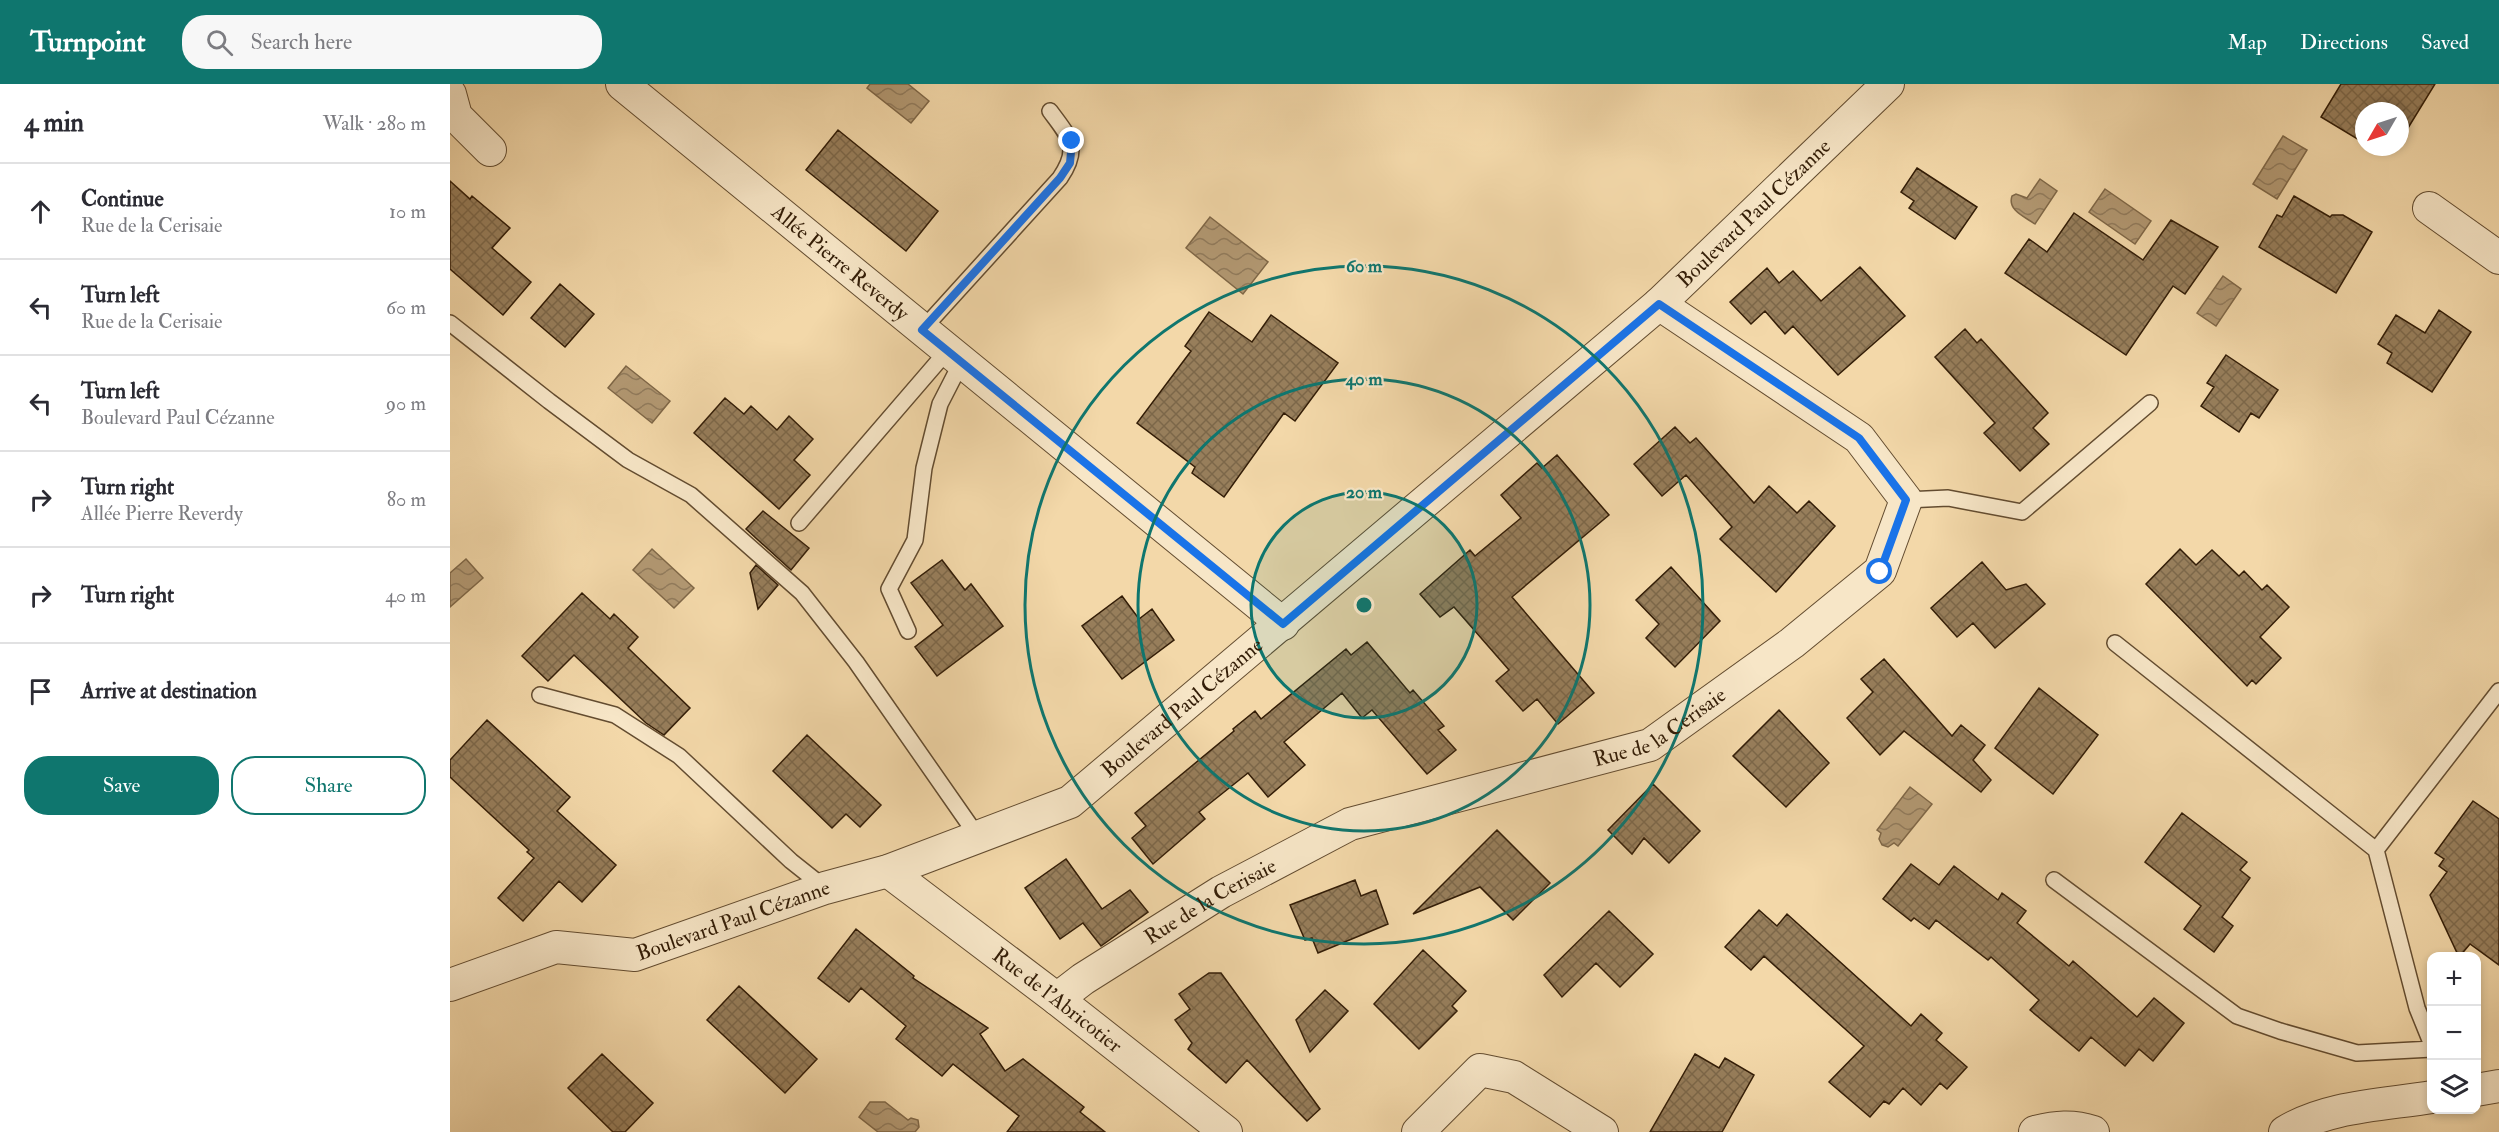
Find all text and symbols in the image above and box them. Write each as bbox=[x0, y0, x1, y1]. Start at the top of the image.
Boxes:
search box bbox=[182, 15, 602, 69]
text: Turnpoint bbox=[30, 25, 146, 60]
icon: search bbox=[203, 26, 236, 59]
text: Search here bbox=[251, 28, 352, 56]
text: Map bbox=[2227, 29, 2267, 56]
text: Directions bbox=[2300, 29, 2388, 56]
text: Saved bbox=[2421, 29, 2469, 56]
north arrow bbox=[2355, 102, 2409, 156]
text: 4 min bbox=[24, 107, 84, 139]
text: Walk · 280 m bbox=[323, 111, 426, 136]
route end bbox=[1058, 127, 1084, 153]
street label: Boulevard Paul Cézanne bbox=[1671, 133, 1837, 294]
text: Continue bbox=[81, 185, 164, 213]
icon: ahead bbox=[24, 195, 57, 228]
street label: Allée Pierre Reverdy bbox=[765, 198, 915, 327]
text: 10 m bbox=[389, 199, 426, 224]
text: Rue de la Cerisaie bbox=[81, 213, 222, 238]
text: 60 m bbox=[1346, 255, 1383, 278]
text: Turn left bbox=[81, 281, 160, 309]
icon: left bbox=[24, 291, 57, 324]
text: 60 m bbox=[386, 295, 426, 320]
text: Rue de la Cerisaie bbox=[81, 309, 222, 334]
text: 40 m bbox=[1345, 368, 1383, 391]
text: Turn left bbox=[81, 377, 160, 405]
icon: left bbox=[24, 387, 57, 420]
text: 90 m bbox=[386, 391, 426, 416]
text: Boulevard Paul Cézanne bbox=[81, 405, 275, 430]
text: Turn right bbox=[81, 473, 174, 501]
text: 20 m bbox=[1346, 481, 1383, 504]
icon: right bbox=[24, 483, 57, 516]
text: 80 m bbox=[387, 487, 426, 512]
text: Allée Pierre Reverdy bbox=[81, 501, 243, 526]
route start bbox=[1866, 558, 1892, 584]
icon: right bbox=[24, 579, 57, 612]
text: Turn right bbox=[81, 581, 174, 609]
text: 40 m bbox=[385, 583, 426, 608]
centre of rings bbox=[1354, 595, 1374, 615]
street label: Boulevard Paul Cézanne bbox=[1096, 632, 1269, 784]
icon: arrive bbox=[24, 675, 57, 708]
text: Arrive at destination bbox=[81, 677, 257, 705]
street label: Rue de la Cerisaie bbox=[1590, 682, 1732, 773]
button: Save bbox=[24, 756, 219, 815]
button: Share bbox=[231, 756, 426, 815]
street label: Rue de la Cerisaie bbox=[1139, 852, 1281, 951]
street label: Boulevard Paul Cézanne bbox=[633, 874, 834, 967]
street label: Rue de l'Abricotier bbox=[987, 942, 1128, 1059]
map controls bbox=[2427, 952, 2481, 1114]
button: + bbox=[2427, 952, 2481, 1006]
button: − bbox=[2427, 1006, 2481, 1060]
button: layers bbox=[2427, 1060, 2481, 1114]

